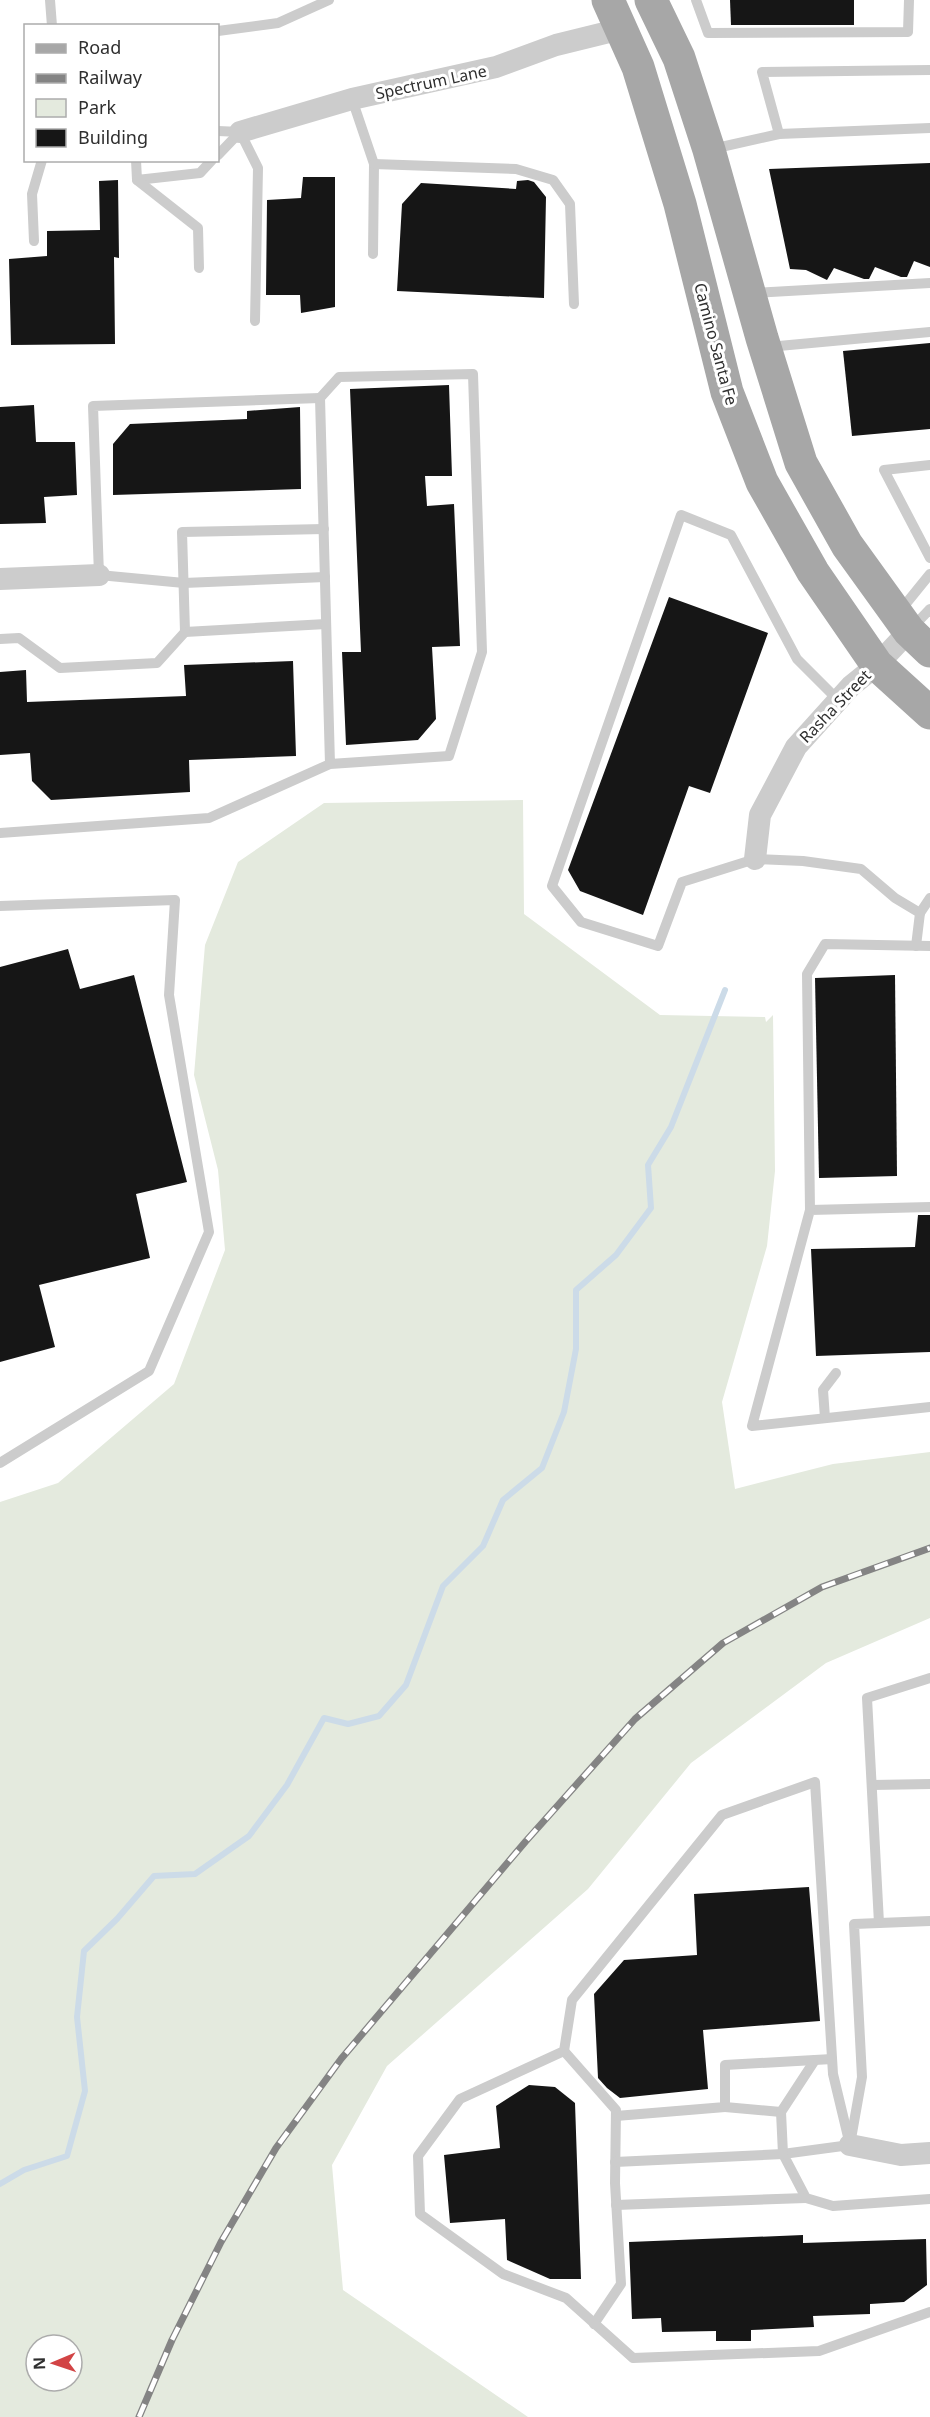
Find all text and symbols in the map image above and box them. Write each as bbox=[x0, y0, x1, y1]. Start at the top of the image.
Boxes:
legend bbox=[24, 24, 219, 162]
text: Road bbox=[78, 35, 121, 59]
street label: Spectrum Lane bbox=[373, 59, 489, 105]
text: Railway bbox=[78, 65, 143, 89]
text: Park bbox=[78, 95, 116, 119]
text: Building bbox=[78, 125, 148, 149]
street label: Camino Santa Fe bbox=[689, 280, 743, 408]
street label: Rasha Street bbox=[794, 664, 876, 748]
north arrow bbox=[24, 2333, 84, 2393]
text: N bbox=[28, 2357, 50, 2370]

